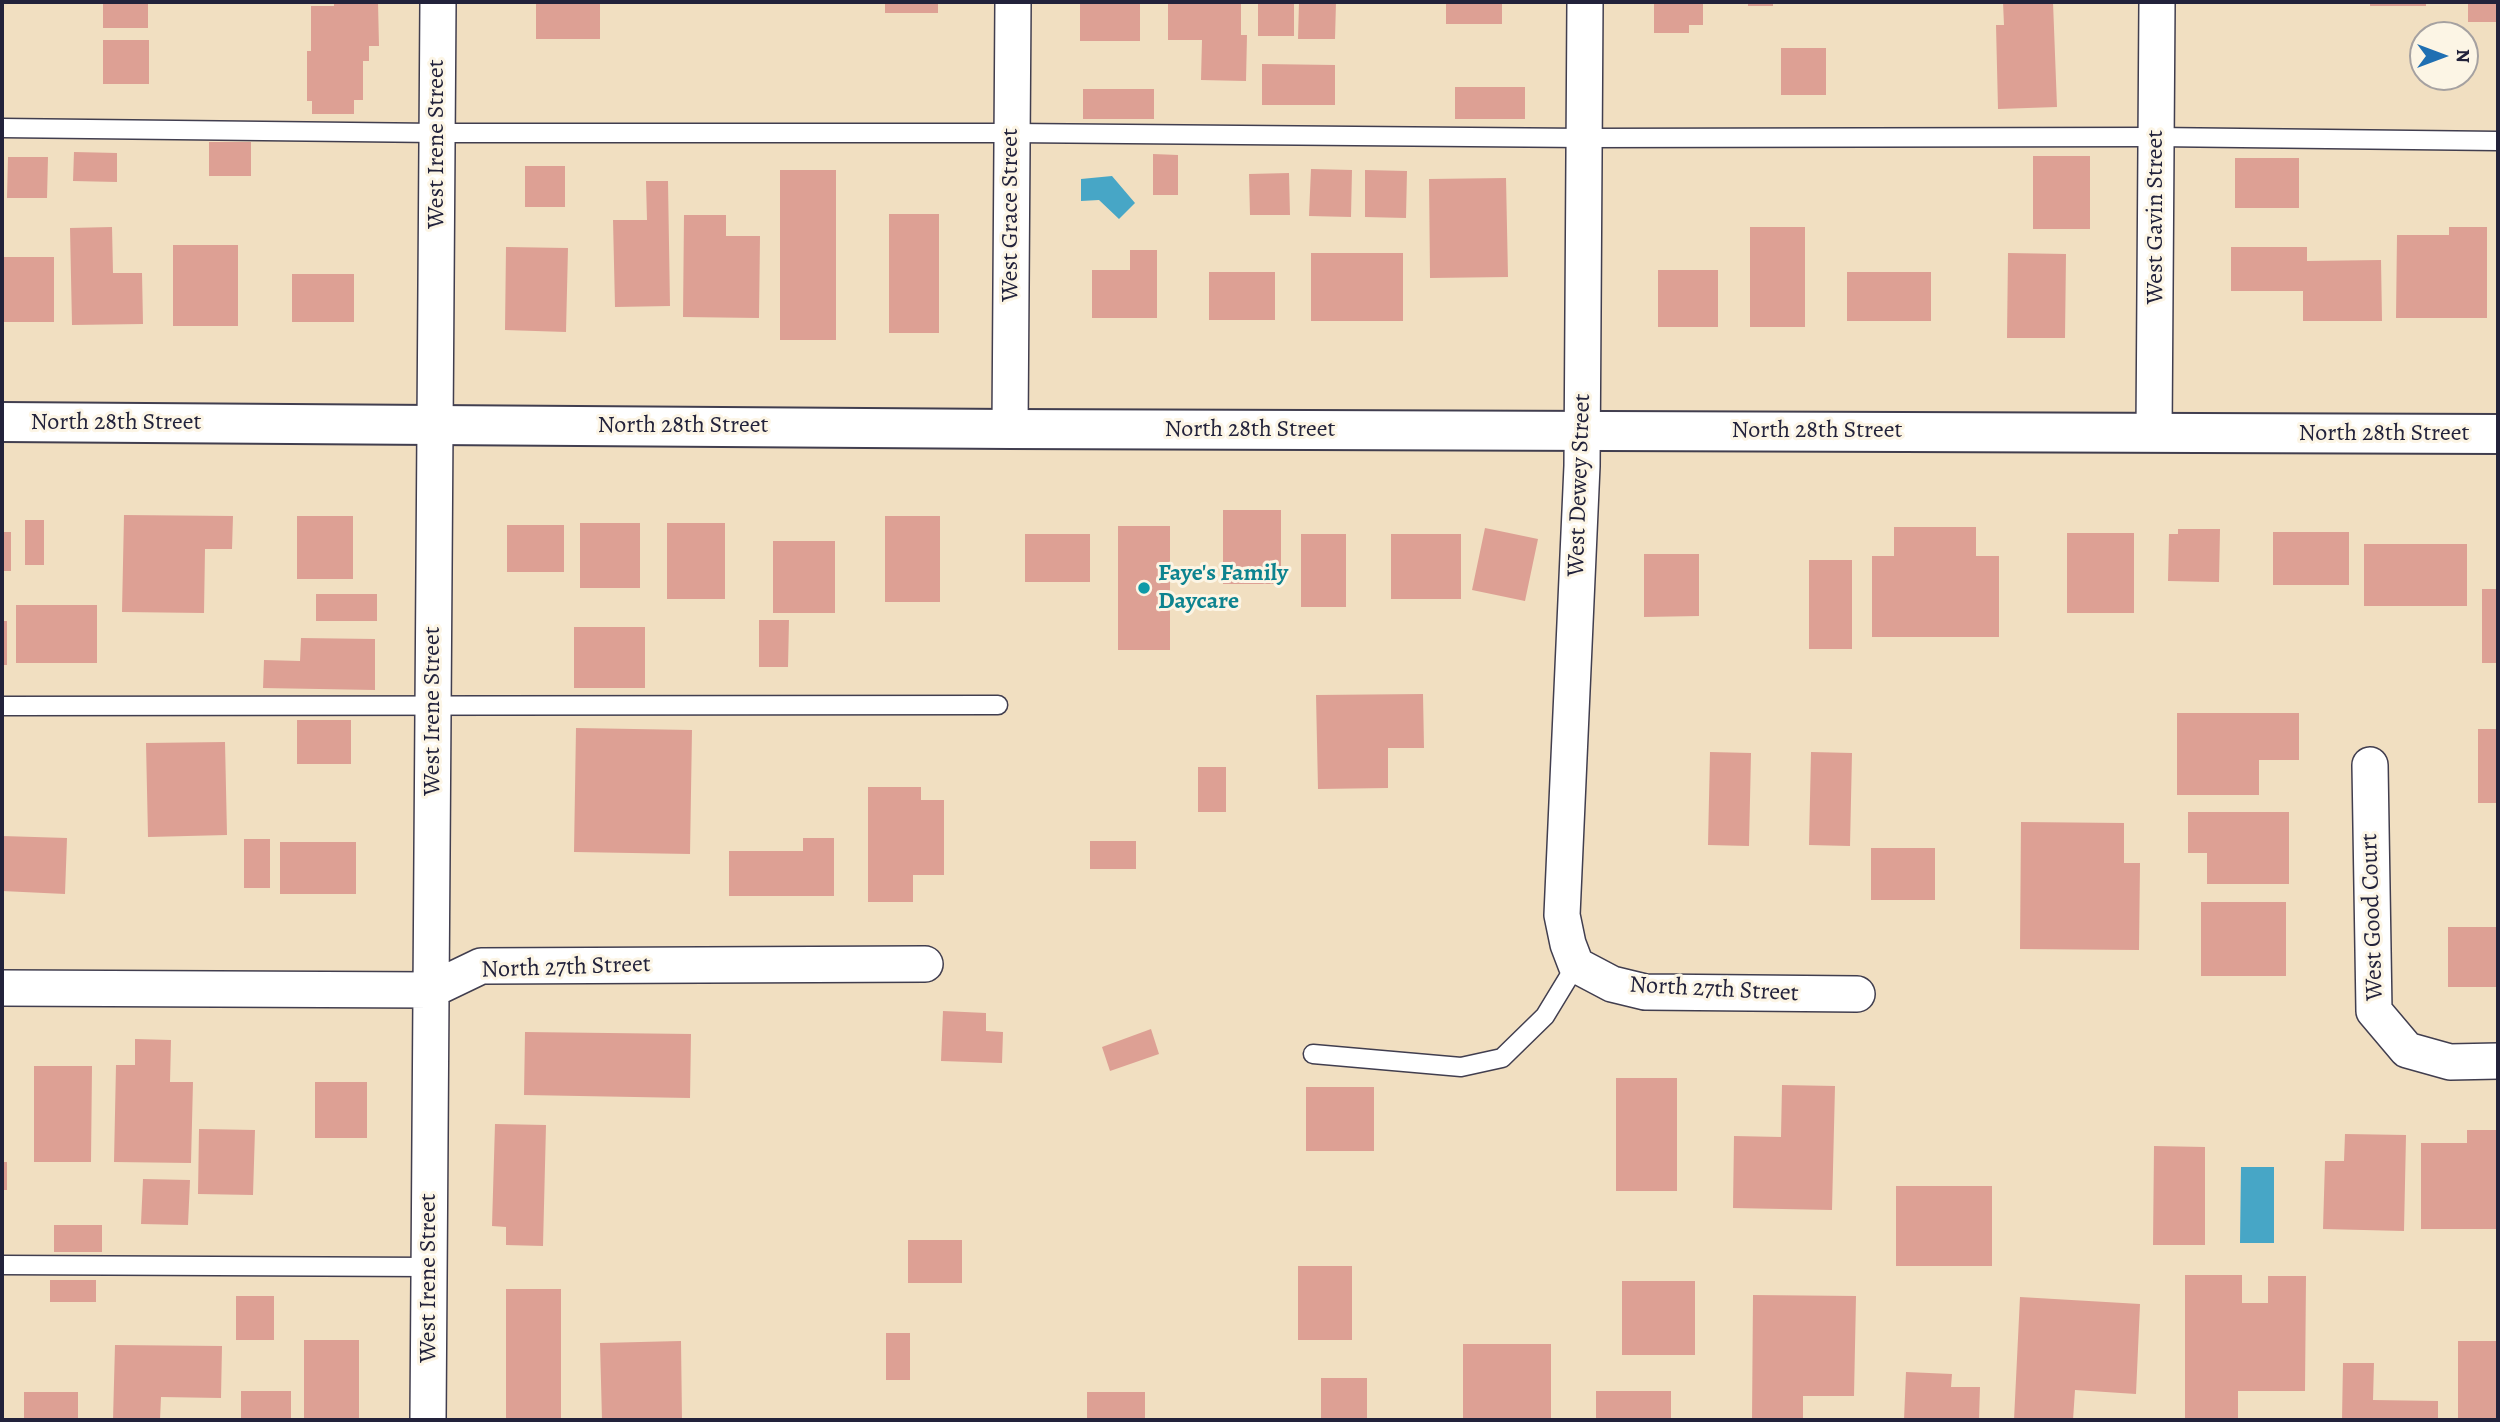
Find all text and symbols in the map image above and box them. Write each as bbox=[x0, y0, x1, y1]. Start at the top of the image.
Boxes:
north arrow bbox=[2409, 21, 2479, 91]
text: N bbox=[2450, 49, 2476, 63]
street label: West Irene Street bbox=[423, 59, 451, 229]
street label: West Grace Street bbox=[997, 128, 1025, 302]
street label: West Gavin Street bbox=[2142, 130, 2170, 304]
street label: West Dewey Street bbox=[1562, 393, 1598, 577]
street label: North 28th Street bbox=[31, 409, 201, 437]
street label: North 28th Street bbox=[598, 412, 768, 440]
street label: North 28th Street bbox=[1165, 416, 1335, 444]
street label: North 28th Street bbox=[1732, 417, 1902, 445]
street label: North 28th Street bbox=[2299, 420, 2469, 448]
place label: Faye's Family Daycare bbox=[1158, 560, 1288, 616]
marker: Faye's Family Daycare bbox=[1136, 580, 1152, 596]
street label: West Irene Street bbox=[419, 626, 447, 796]
street label: West Good Court bbox=[2356, 833, 2390, 1001]
street label: North 27th Street bbox=[481, 951, 651, 985]
street label: North 27th Street bbox=[1629, 971, 1799, 1009]
street label: West Irene Street bbox=[415, 1193, 443, 1363]

